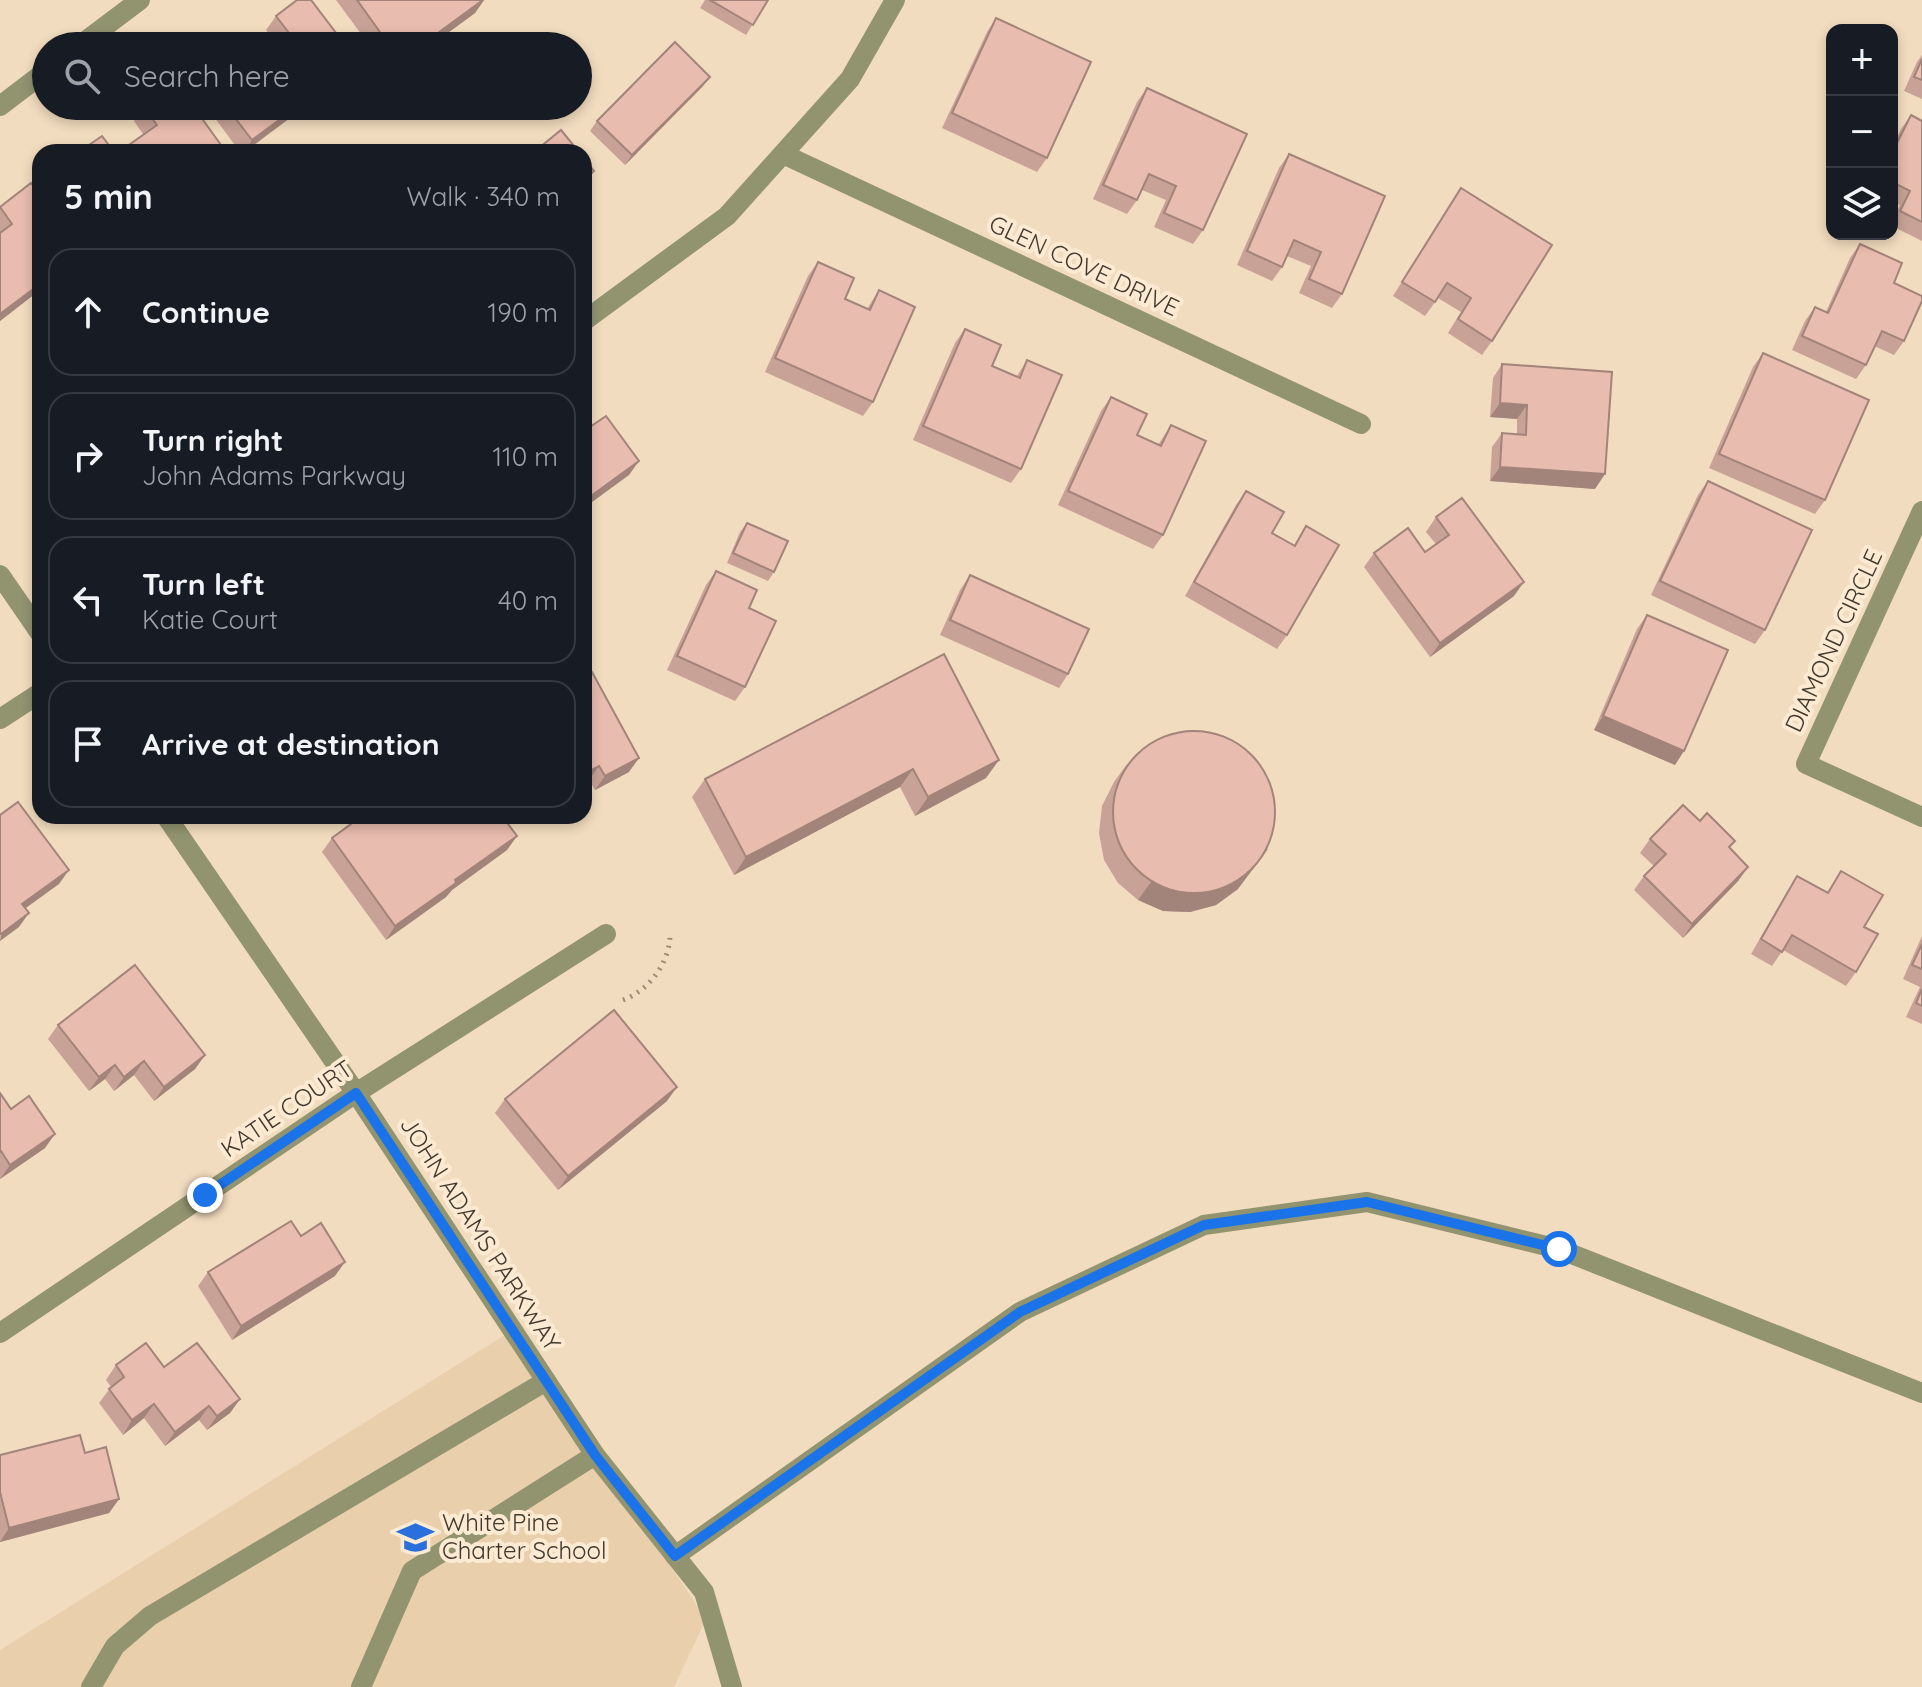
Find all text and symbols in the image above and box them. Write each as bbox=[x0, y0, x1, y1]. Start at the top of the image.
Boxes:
map controls bbox=[1826, 24, 1898, 240]
button: + bbox=[1826, 24, 1898, 96]
search box bbox=[32, 32, 592, 120]
icon: search bbox=[60, 54, 104, 98]
text: Search here bbox=[124, 57, 290, 95]
button: − bbox=[1826, 96, 1898, 168]
button: layers bbox=[1826, 168, 1898, 240]
text: 5 min bbox=[64, 175, 153, 218]
text: Walk · 340 m bbox=[407, 180, 560, 213]
street label: GLEN COVE DRIVE bbox=[985, 208, 1184, 322]
icon: ahead bbox=[66, 290, 110, 334]
text: Continue bbox=[142, 293, 270, 331]
text: 190 m bbox=[488, 296, 558, 329]
text: Turn right bbox=[142, 421, 283, 459]
icon: right bbox=[66, 434, 110, 478]
text: 110 m bbox=[492, 440, 558, 473]
text: John Adams Parkway bbox=[142, 459, 406, 492]
street label: DIAMOND CIRCLE bbox=[1778, 545, 1889, 737]
text: Turn left bbox=[142, 565, 265, 603]
icon: left bbox=[66, 578, 110, 622]
text: 40 m bbox=[498, 584, 558, 617]
text: Katie Court bbox=[142, 603, 278, 636]
icon: arrive bbox=[66, 722, 110, 766]
text: Arrive at destination bbox=[142, 725, 440, 763]
street label: KATIE COURT bbox=[215, 1053, 358, 1163]
street label: JOHN ADAMS PARKWAY bbox=[394, 1111, 568, 1356]
route end bbox=[187, 1177, 223, 1213]
route start bbox=[1541, 1231, 1577, 1267]
place label: White Pine Charter School bbox=[442, 1507, 607, 1565]
school or university icon: White Pine Charter School bbox=[397, 1518, 435, 1556]

